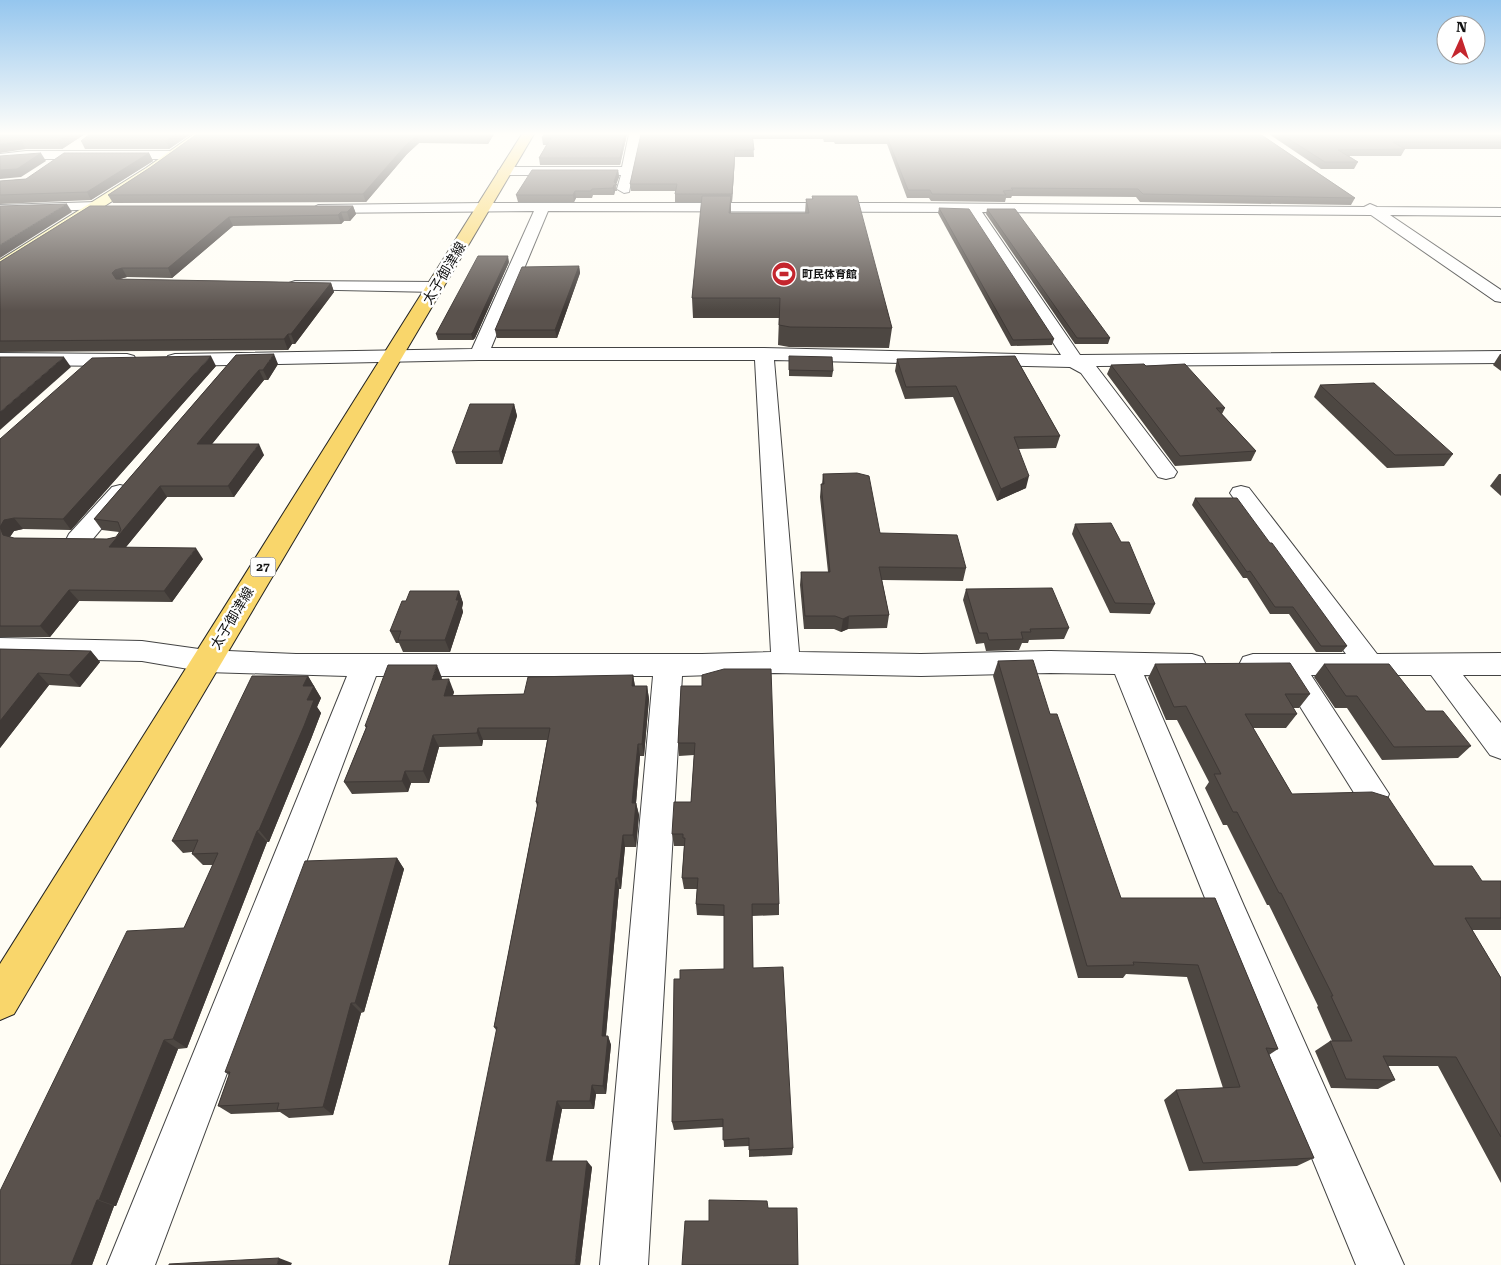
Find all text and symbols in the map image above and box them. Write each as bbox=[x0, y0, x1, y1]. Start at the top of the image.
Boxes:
north arrow bbox=[1436, 15, 1486, 65]
text: N bbox=[1456, 19, 1468, 35]
street label: 太子御津線 bbox=[419, 239, 469, 307]
sports icon: 町民体育館 bbox=[771, 261, 797, 287]
place label: 町民体育館 bbox=[802, 268, 857, 281]
road number: 27 bbox=[250, 558, 276, 576]
street label: 太子御津線 bbox=[207, 584, 257, 652]

